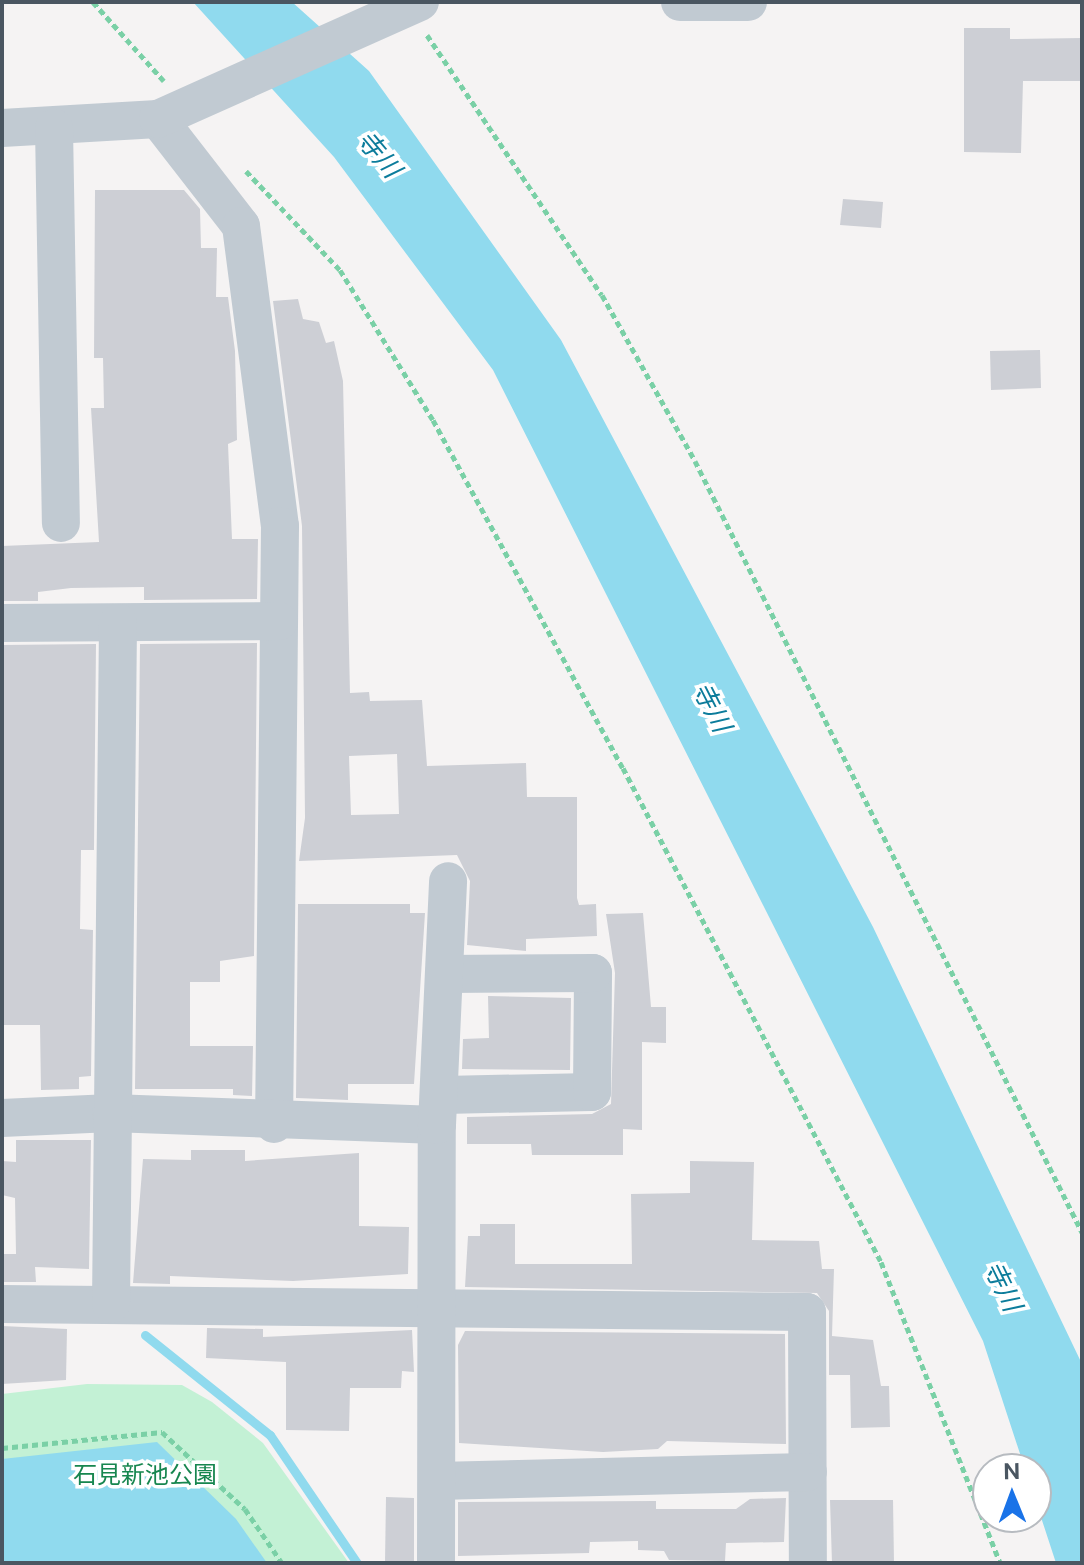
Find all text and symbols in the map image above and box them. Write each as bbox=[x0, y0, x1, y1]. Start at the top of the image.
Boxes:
water label: 寺川 bbox=[350, 124, 408, 184]
water label: 寺川 bbox=[686, 677, 738, 737]
water label: 寺川 bbox=[978, 1256, 1028, 1316]
north arrow bbox=[972, 1453, 1052, 1533]
text: N bbox=[1003, 1458, 1020, 1484]
park label: 石見新池公園 bbox=[73, 1461, 217, 1489]

